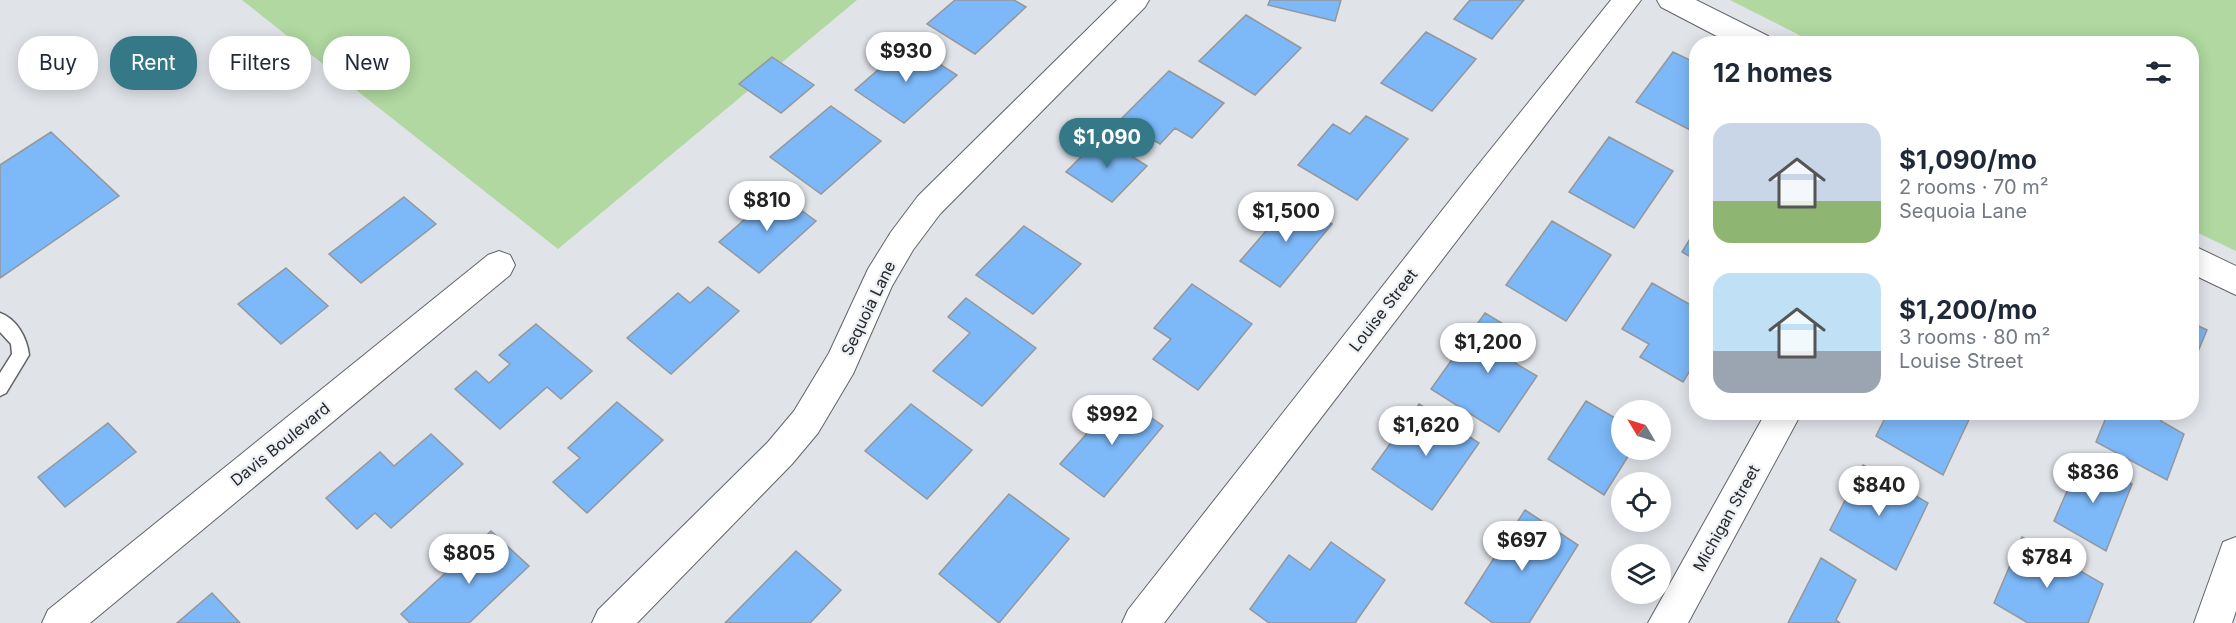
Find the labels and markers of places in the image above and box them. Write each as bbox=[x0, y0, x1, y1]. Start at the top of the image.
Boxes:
pin: $930 bbox=[870, 32, 942, 83]
pin: $1,090 bbox=[1058, 118, 1156, 169]
pin: $810 bbox=[731, 181, 803, 232]
pin: $1,500 bbox=[1237, 192, 1335, 243]
pin: $1,200 bbox=[1439, 323, 1537, 374]
pin: $992 bbox=[1076, 395, 1148, 446]
pin: $1,620 bbox=[1377, 406, 1475, 457]
pin: $836 bbox=[2057, 453, 2129, 504]
pin: $840 bbox=[1843, 466, 1915, 517]
pin: $697 bbox=[1486, 521, 1558, 572]
pin: $805 bbox=[433, 534, 505, 585]
pin: $784 bbox=[2011, 538, 2083, 589]

